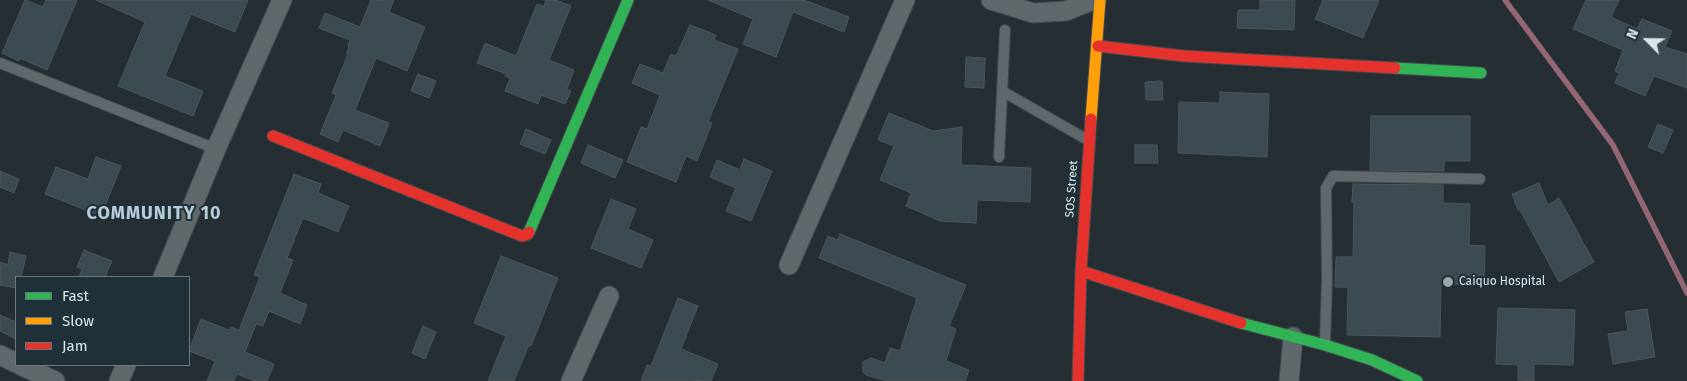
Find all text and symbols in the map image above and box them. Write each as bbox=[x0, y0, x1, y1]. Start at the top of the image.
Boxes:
north arrow bbox=[1622, 15, 1672, 65]
text: N bbox=[1623, 26, 1642, 42]
street label: SOS Street bbox=[1063, 160, 1081, 218]
district label: COMMUNITY 10 bbox=[85, 203, 223, 225]
marker: Caiquo Hospital bbox=[1441, 275, 1455, 289]
place label: Caiquo Hospital bbox=[1459, 275, 1545, 289]
legend bbox=[15, 276, 190, 366]
text: Fast bbox=[62, 287, 89, 305]
text: Slow bbox=[62, 312, 94, 330]
text: Jam bbox=[62, 337, 88, 355]

